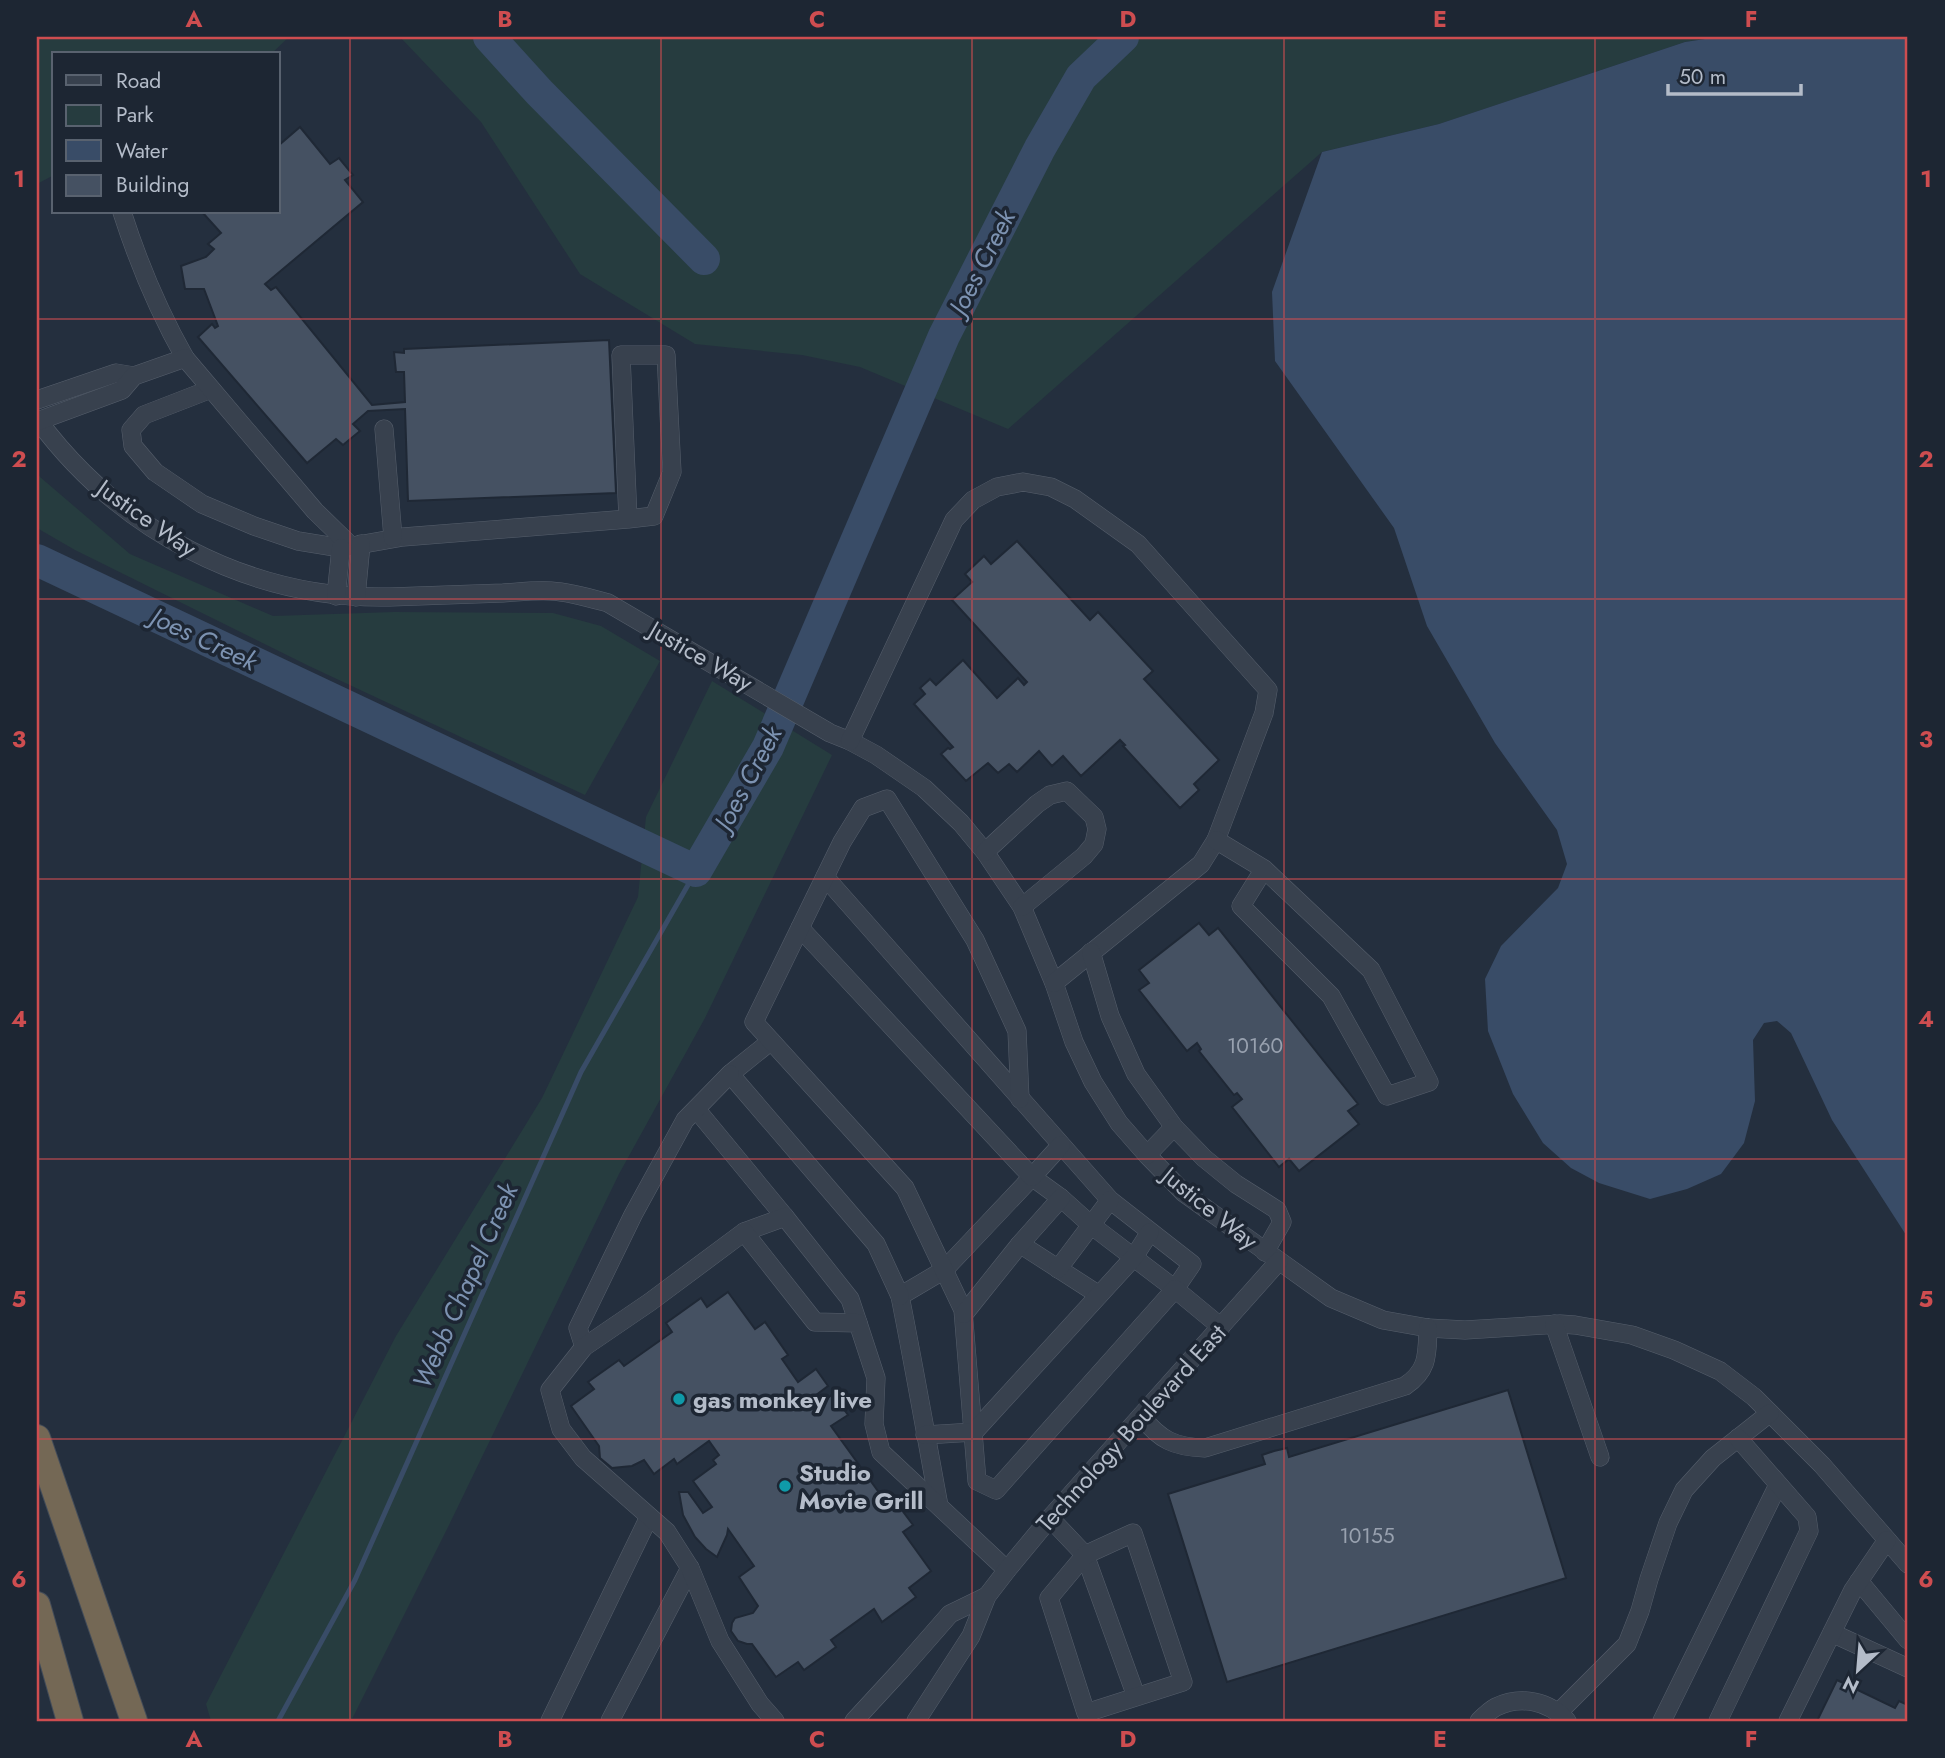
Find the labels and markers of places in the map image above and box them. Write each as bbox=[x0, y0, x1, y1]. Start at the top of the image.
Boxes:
place label: gas monkey live bbox=[693, 1382, 872, 1417]
marker: gas monkey live bbox=[671, 1391, 687, 1407]
place label: Studio Movie Grill bbox=[799, 1455, 923, 1518]
marker: Studio Movie Grill bbox=[777, 1478, 793, 1494]

